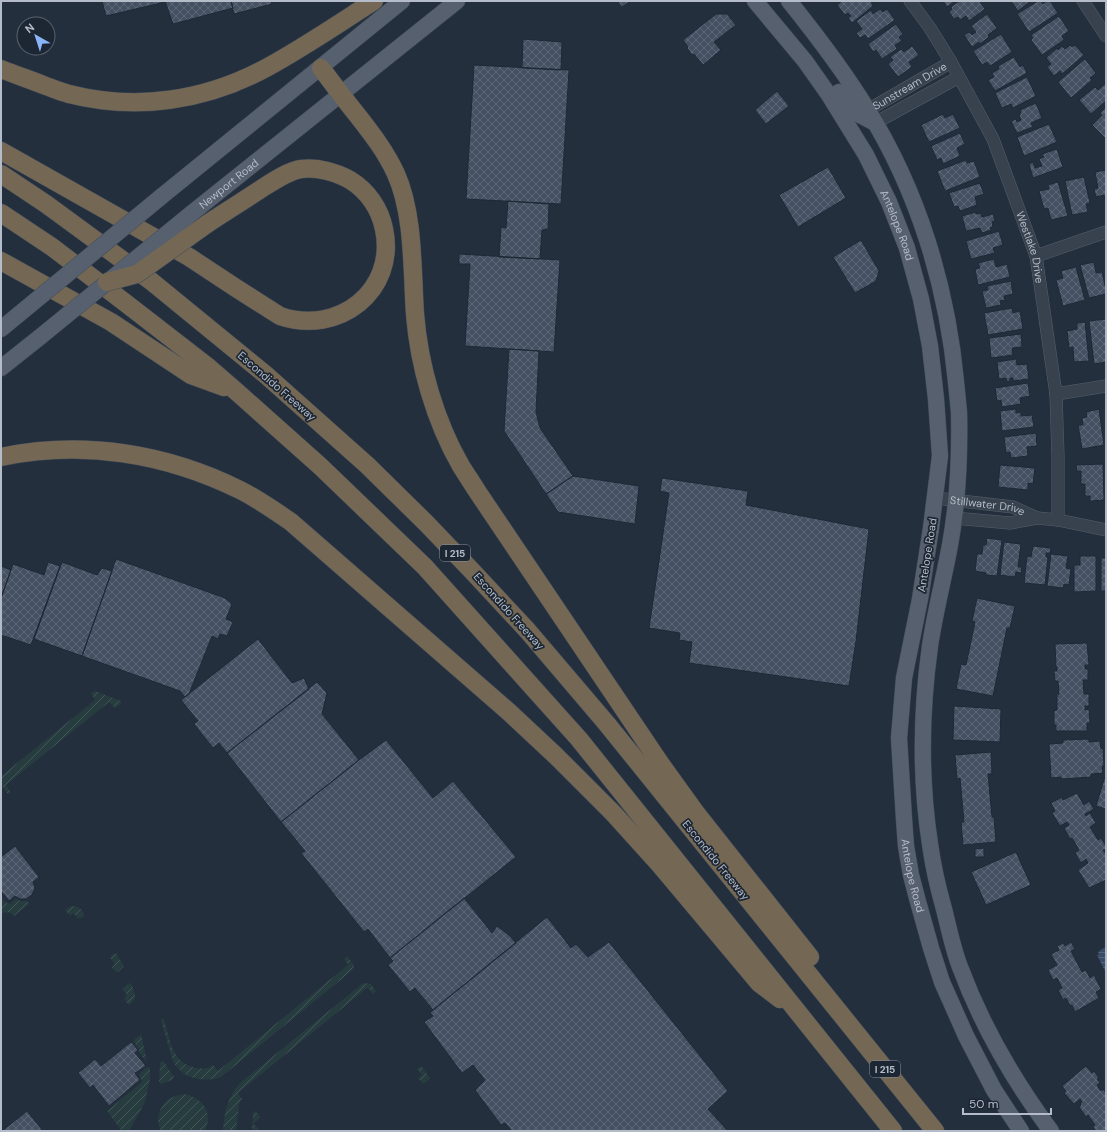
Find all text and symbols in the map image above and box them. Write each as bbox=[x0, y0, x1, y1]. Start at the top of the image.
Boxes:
north arrow bbox=[16, 16, 56, 56]
text: N bbox=[22, 20, 37, 36]
street label: Sunstream Drive bbox=[870, 59, 949, 113]
street label: Newport Road bbox=[196, 155, 261, 212]
street label: Antelope Road bbox=[877, 187, 917, 262]
street label: Westlake Drive bbox=[1013, 209, 1047, 284]
street label: Escondido Freeway bbox=[235, 348, 319, 424]
street label: Stillwater Drive bbox=[949, 493, 1027, 519]
street label: Antelope Road bbox=[914, 517, 940, 593]
road number: I 215 bbox=[440, 545, 470, 561]
street label: Escondido Freeway bbox=[471, 570, 547, 652]
street label: Escondido Freeway bbox=[679, 817, 753, 903]
street label: Antelope Road bbox=[899, 839, 928, 914]
road number: I 215 bbox=[870, 1061, 900, 1077]
scale bar bbox=[963, 1090, 1051, 1116]
text: 50 m bbox=[969, 1096, 998, 1112]

